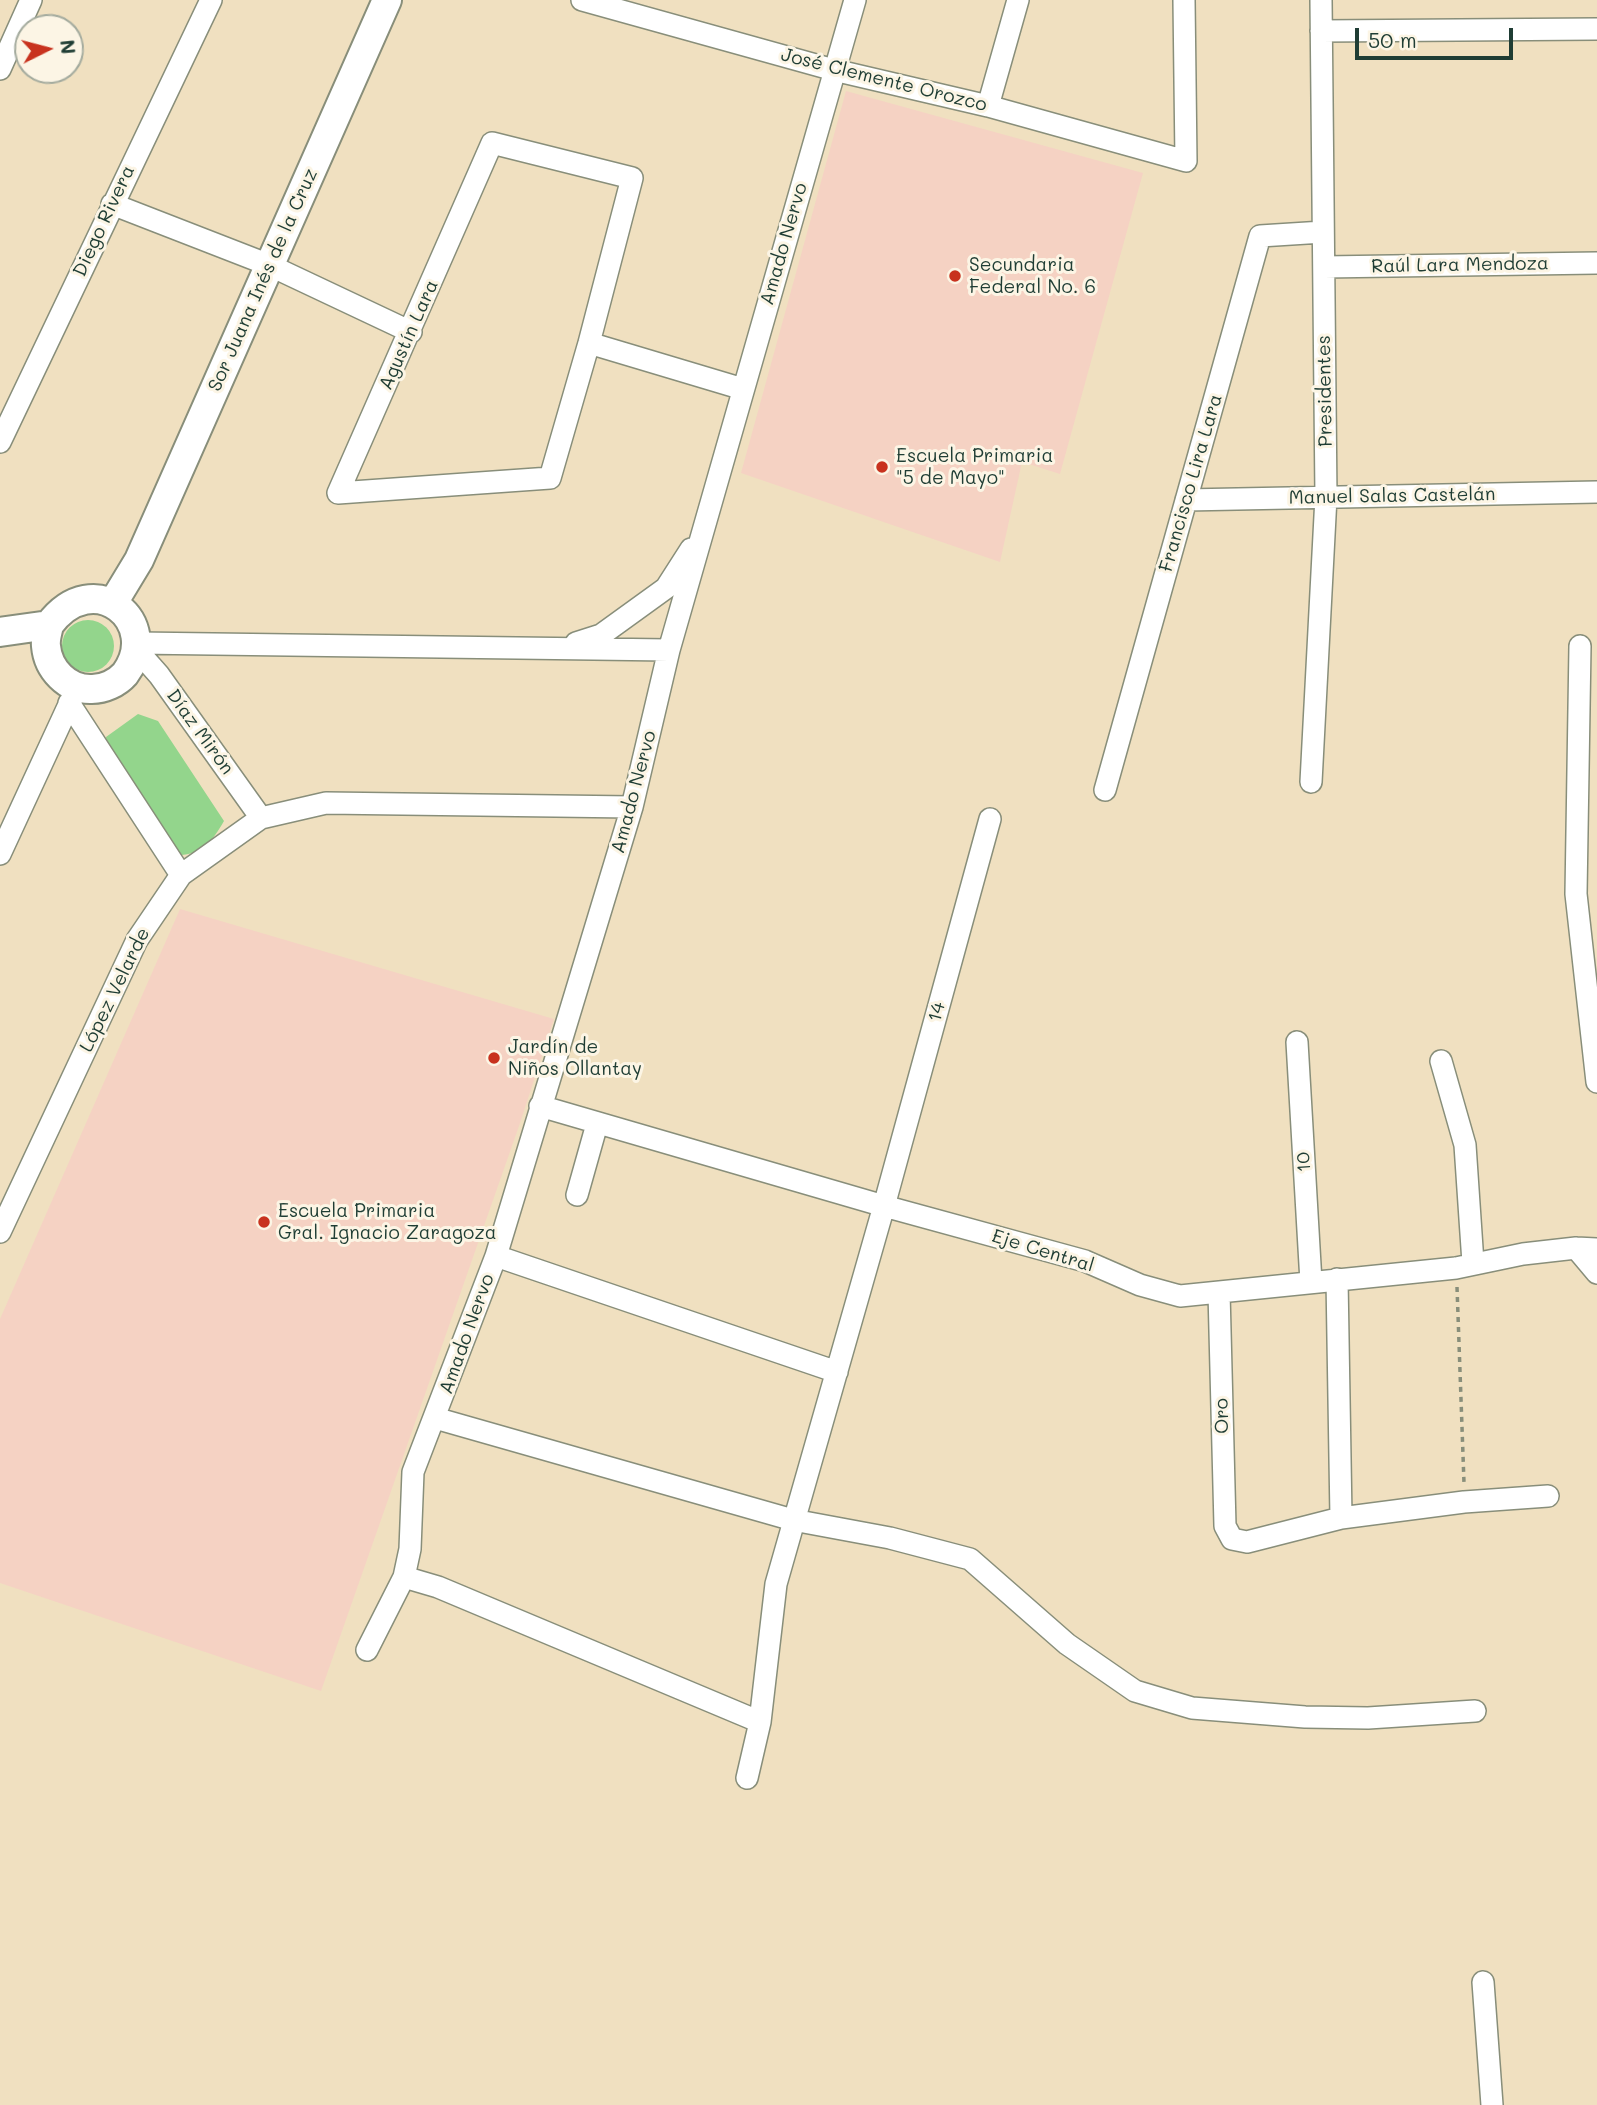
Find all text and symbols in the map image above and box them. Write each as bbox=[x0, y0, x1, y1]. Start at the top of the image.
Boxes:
north arrow bbox=[14, 14, 84, 84]
scale bar bbox=[1359, 14, 1516, 58]
text: 50 m bbox=[1368, 26, 1417, 53]
text: N bbox=[55, 38, 82, 55]
street label: José Clemente Orozco bbox=[779, 43, 989, 117]
street label: Diego Rivera bbox=[68, 162, 140, 280]
street label: Sor Juana Inés de la Cruz bbox=[203, 165, 323, 395]
street label: Amado Nervo bbox=[756, 180, 812, 308]
street label: Raúl Lara Mendoza bbox=[1371, 252, 1549, 278]
place label: Secundaria Federal No. 6 bbox=[969, 254, 1096, 298]
marker: Secundaria Federal No. 6 bbox=[947, 268, 963, 284]
street label: Agustín Lara bbox=[375, 276, 443, 394]
street label: Presidentes bbox=[1313, 335, 1337, 447]
street label: Francisco Lira Lara bbox=[1155, 392, 1227, 574]
place label: Escuela Primaria "5 de Mayo" bbox=[896, 445, 1053, 489]
marker: Escuela Primaria "5 de Mayo" bbox=[874, 459, 890, 475]
street label: Manuel Salas Castelán bbox=[1288, 483, 1496, 509]
street label: Díaz Mirón bbox=[161, 685, 239, 779]
street label: Amado Nervo bbox=[607, 728, 661, 856]
street label: López Velarde bbox=[75, 924, 155, 1056]
street label: 14 bbox=[923, 1000, 951, 1024]
place label: Jardín de Niños Ollantay bbox=[508, 1036, 642, 1080]
marker: Jardín de Niños Ollantay bbox=[486, 1050, 502, 1066]
street label: 10 bbox=[1292, 1151, 1316, 1173]
place label: Escuela Primaria Gral. Ignacio Zaragoza bbox=[278, 1200, 497, 1244]
marker: Escuela Primaria Gral. Ignacio Zaragoza bbox=[256, 1214, 272, 1230]
street label: Eje Central bbox=[989, 1225, 1097, 1277]
street label: Amado Nervo bbox=[435, 1271, 499, 1397]
street label: Oro bbox=[1210, 1398, 1234, 1434]

